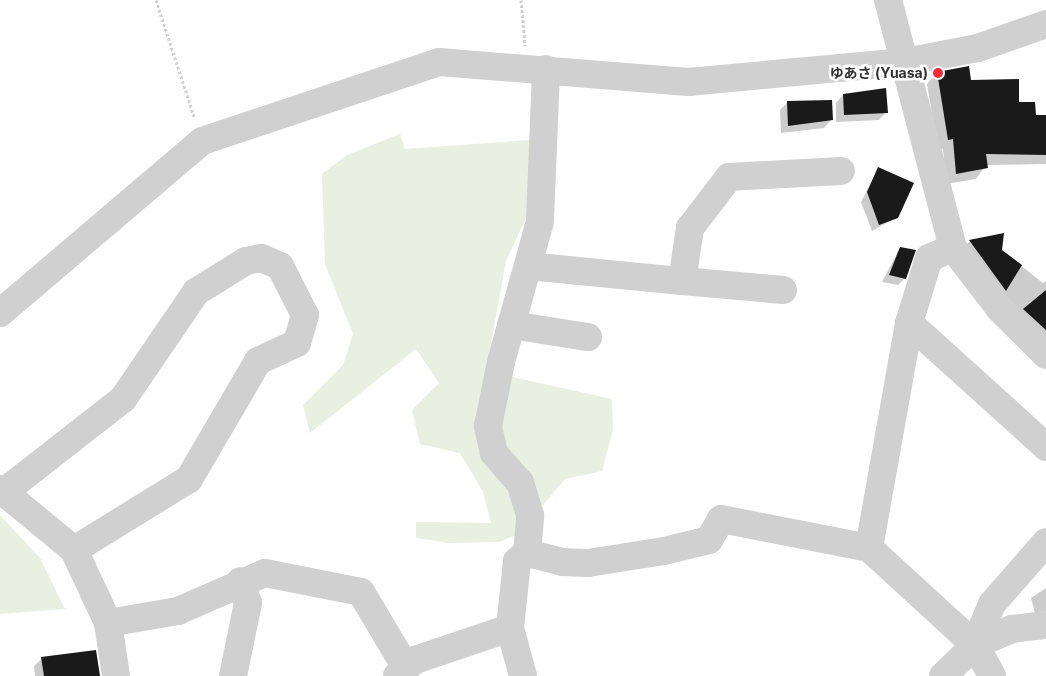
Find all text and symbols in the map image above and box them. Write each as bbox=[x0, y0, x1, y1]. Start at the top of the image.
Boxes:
place label: ゆあさ (Yuasa) bbox=[830, 65, 928, 81]
marker: ゆあさ (Yuasa) bbox=[932, 67, 944, 79]

